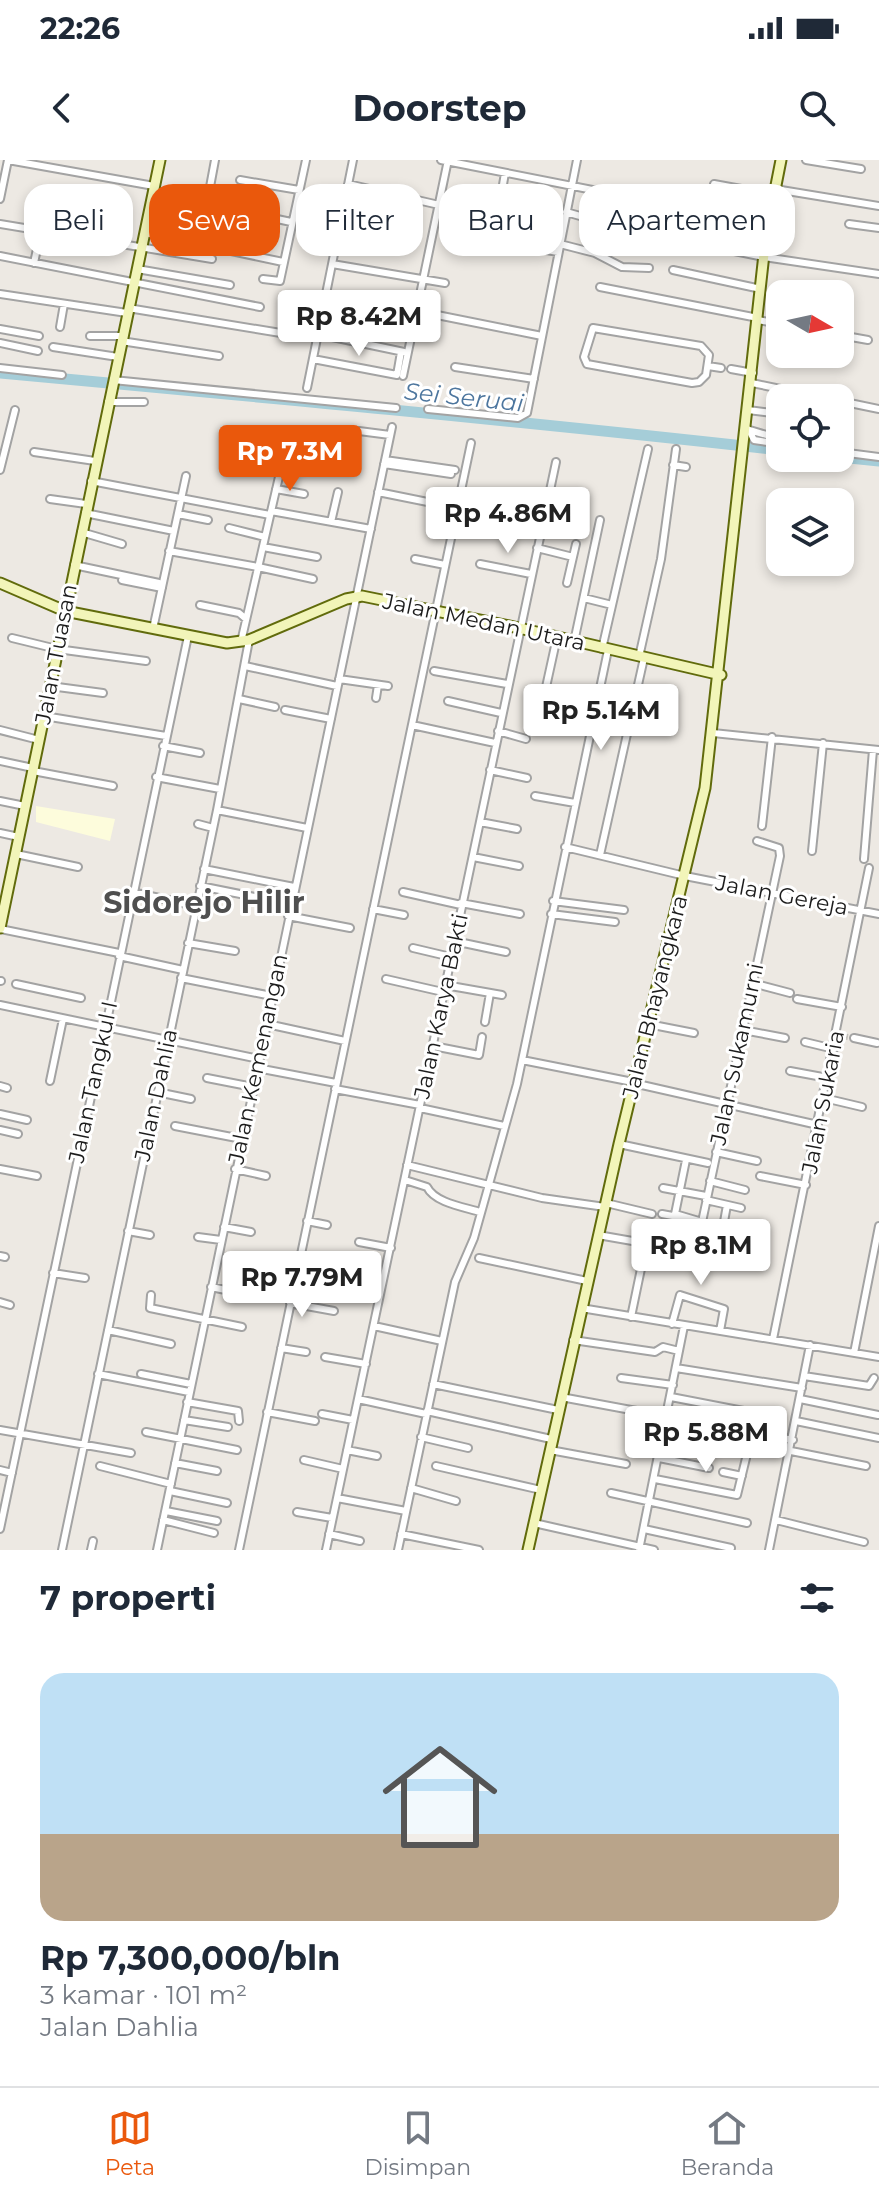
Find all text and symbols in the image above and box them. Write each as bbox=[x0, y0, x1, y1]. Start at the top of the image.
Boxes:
text: 22:26 bbox=[40, 10, 120, 47]
icon: back bbox=[40, 86, 84, 130]
text: Doorstep bbox=[352, 86, 527, 130]
icon: search bbox=[795, 86, 839, 130]
chip: Beli bbox=[24, 184, 133, 256]
chip: Sewa bbox=[149, 184, 280, 256]
chip: Filter bbox=[296, 184, 423, 256]
chip: Baru bbox=[439, 184, 563, 256]
chip: Apartemen bbox=[579, 184, 795, 256]
north arrow bbox=[766, 280, 854, 368]
map controls bbox=[766, 280, 854, 576]
pin: Rp 8.42M bbox=[276, 290, 442, 358]
text: Rp 8.42M bbox=[296, 300, 422, 332]
water label: Sei Seruai bbox=[403, 376, 526, 418]
button: locate bbox=[766, 384, 854, 472]
pin: Rp 7.3M bbox=[216, 425, 364, 493]
text: Rp 7.3M bbox=[237, 435, 343, 467]
pin: Rp 4.86M bbox=[425, 487, 591, 555]
button: layers bbox=[766, 488, 854, 576]
text: Rp 4.86M bbox=[444, 497, 572, 529]
street label: Jalan Tuasan bbox=[29, 582, 83, 727]
street label: Jalan Medan Utara bbox=[379, 587, 588, 657]
pin: Rp 5.14M bbox=[518, 684, 684, 752]
text: Rp 5.14M bbox=[541, 694, 661, 726]
street label: Jalan Gereja bbox=[712, 869, 851, 921]
district label: Sidorejo Hilir bbox=[103, 884, 305, 921]
street label: Jalan Bhayangkara bbox=[616, 892, 693, 1103]
street label: Jalan Karya Bakti bbox=[408, 911, 474, 1102]
street label: Jalan Kemenangan bbox=[222, 951, 293, 1168]
street label: Jalan Sukamurni bbox=[704, 961, 769, 1148]
street label: Jalan Tangkul I bbox=[62, 999, 123, 1166]
street label: Jalan Dahlia bbox=[129, 1026, 183, 1165]
street label: Jalan Sukaria bbox=[796, 1028, 850, 1177]
pin: Rp 8.1M bbox=[627, 1219, 775, 1287]
text: Rp 8.1M bbox=[649, 1229, 753, 1261]
pin: Rp 7.79M bbox=[219, 1251, 385, 1319]
text: Rp 7.79M bbox=[240, 1261, 364, 1293]
pin: Rp 5.88M bbox=[623, 1406, 789, 1474]
text: Rp 5.88M bbox=[643, 1416, 769, 1448]
icon: filters bbox=[795, 1576, 839, 1620]
text: 7 properti bbox=[40, 1577, 216, 1619]
icon: home bbox=[368, 1725, 512, 1869]
text: Rp 7,300,000/bln bbox=[40, 1937, 341, 1979]
text: 3 kamar · 101 m² bbox=[40, 1979, 247, 2011]
text: Jalan Dahlia bbox=[40, 2011, 199, 2043]
tab: Peta bbox=[105, 2106, 155, 2181]
tab: Disimpan bbox=[364, 2106, 471, 2181]
tab: Beranda bbox=[681, 2106, 774, 2181]

